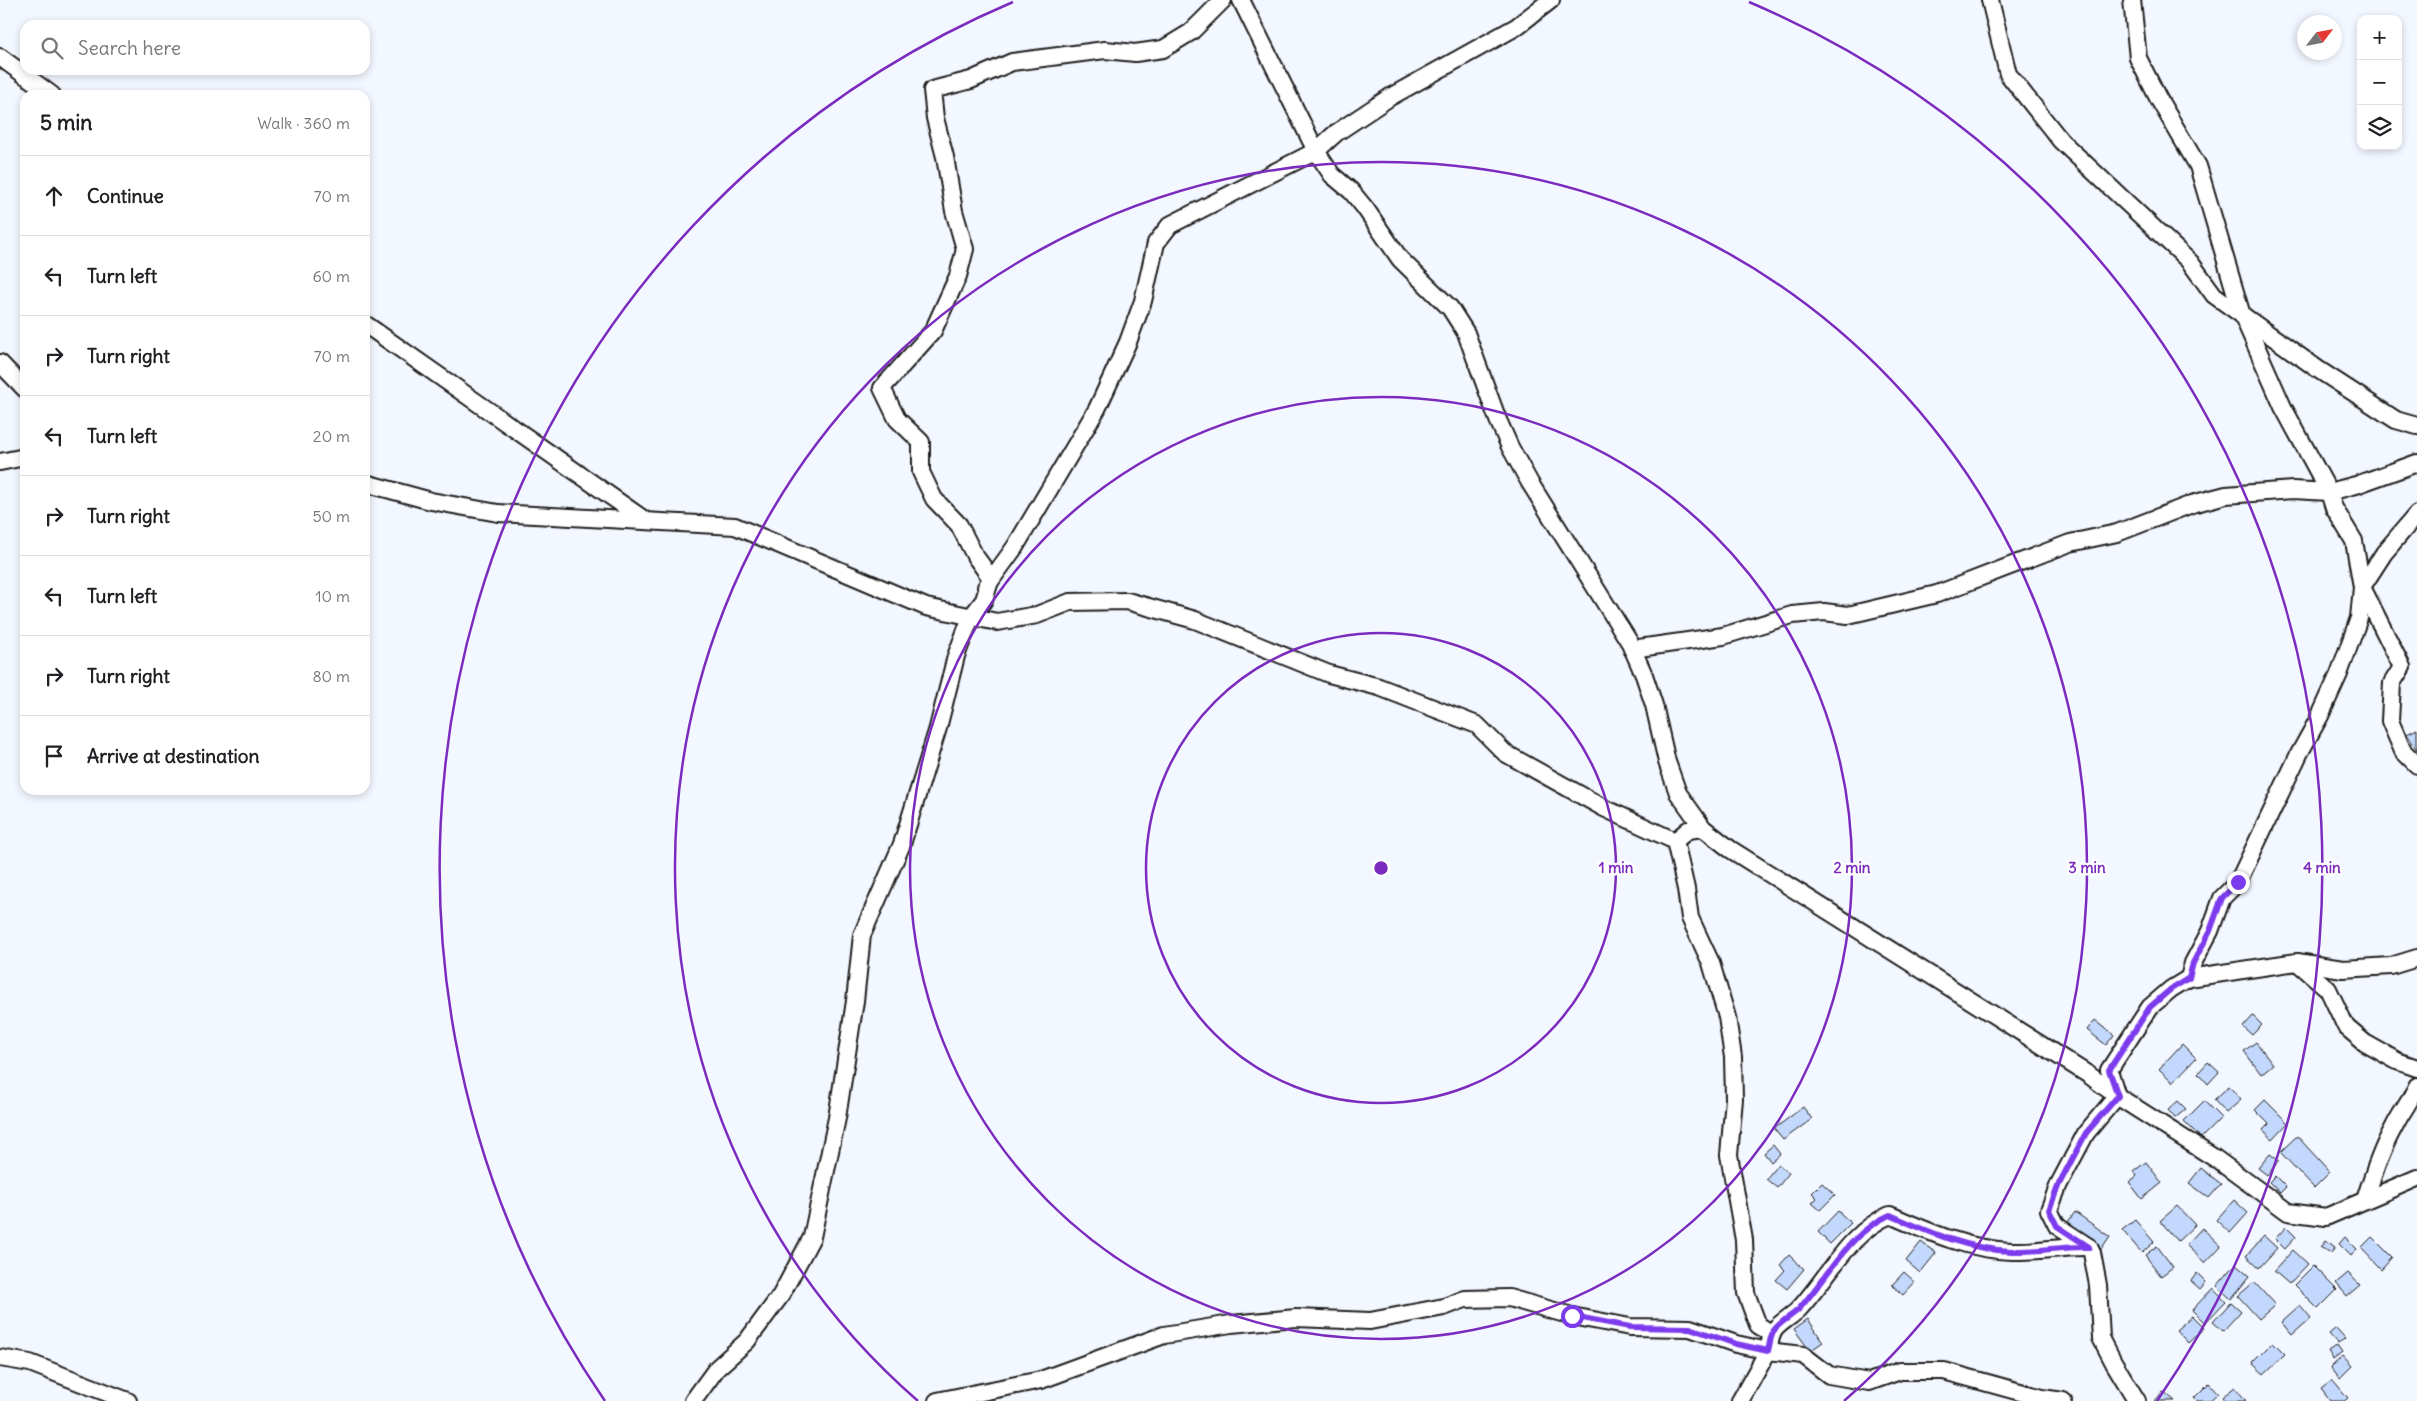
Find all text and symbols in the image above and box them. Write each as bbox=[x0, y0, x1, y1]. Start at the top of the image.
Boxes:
north arrow bbox=[2297, 15, 2342, 60]
map controls bbox=[2357, 15, 2402, 150]
button: + bbox=[2357, 15, 2402, 60]
search box bbox=[20, 20, 370, 75]
icon: search bbox=[38, 34, 66, 62]
text: Search here bbox=[78, 36, 181, 60]
button: − bbox=[2357, 60, 2402, 105]
button: layers bbox=[2357, 105, 2402, 150]
text: 5 min bbox=[40, 109, 92, 136]
text: Walk · 360 m bbox=[257, 113, 350, 133]
icon: ahead bbox=[40, 182, 68, 210]
text: Continue bbox=[87, 184, 164, 208]
text: 70 m bbox=[314, 186, 350, 206]
icon: left bbox=[40, 262, 68, 290]
text: Turn left bbox=[87, 264, 157, 288]
text: 60 m bbox=[312, 266, 350, 286]
icon: right bbox=[40, 342, 68, 370]
text: Turn right bbox=[87, 344, 170, 368]
text: 70 m bbox=[314, 346, 350, 366]
icon: left bbox=[40, 422, 68, 450]
text: Turn left bbox=[87, 424, 157, 448]
text: 20 m bbox=[313, 426, 350, 446]
icon: right bbox=[40, 502, 68, 530]
text: Turn right bbox=[87, 504, 170, 528]
text: 50 m bbox=[312, 506, 350, 526]
icon: left bbox=[40, 582, 68, 610]
text: Turn left bbox=[87, 584, 157, 608]
text: 10 m bbox=[315, 586, 350, 606]
icon: right bbox=[40, 662, 68, 690]
text: Turn right bbox=[87, 664, 170, 688]
text: 80 m bbox=[312, 666, 350, 686]
icon: arrive bbox=[40, 742, 68, 770]
text: Arrive at destination bbox=[87, 744, 260, 768]
text: 1 min bbox=[1599, 858, 1634, 877]
text: 2 min bbox=[1834, 858, 1871, 877]
text: 3 min bbox=[2068, 858, 2106, 877]
text: 4 min bbox=[2303, 858, 2341, 877]
centre of rings bbox=[1372, 859, 1390, 877]
route end bbox=[2227, 871, 2250, 894]
route start bbox=[1561, 1305, 1584, 1328]

